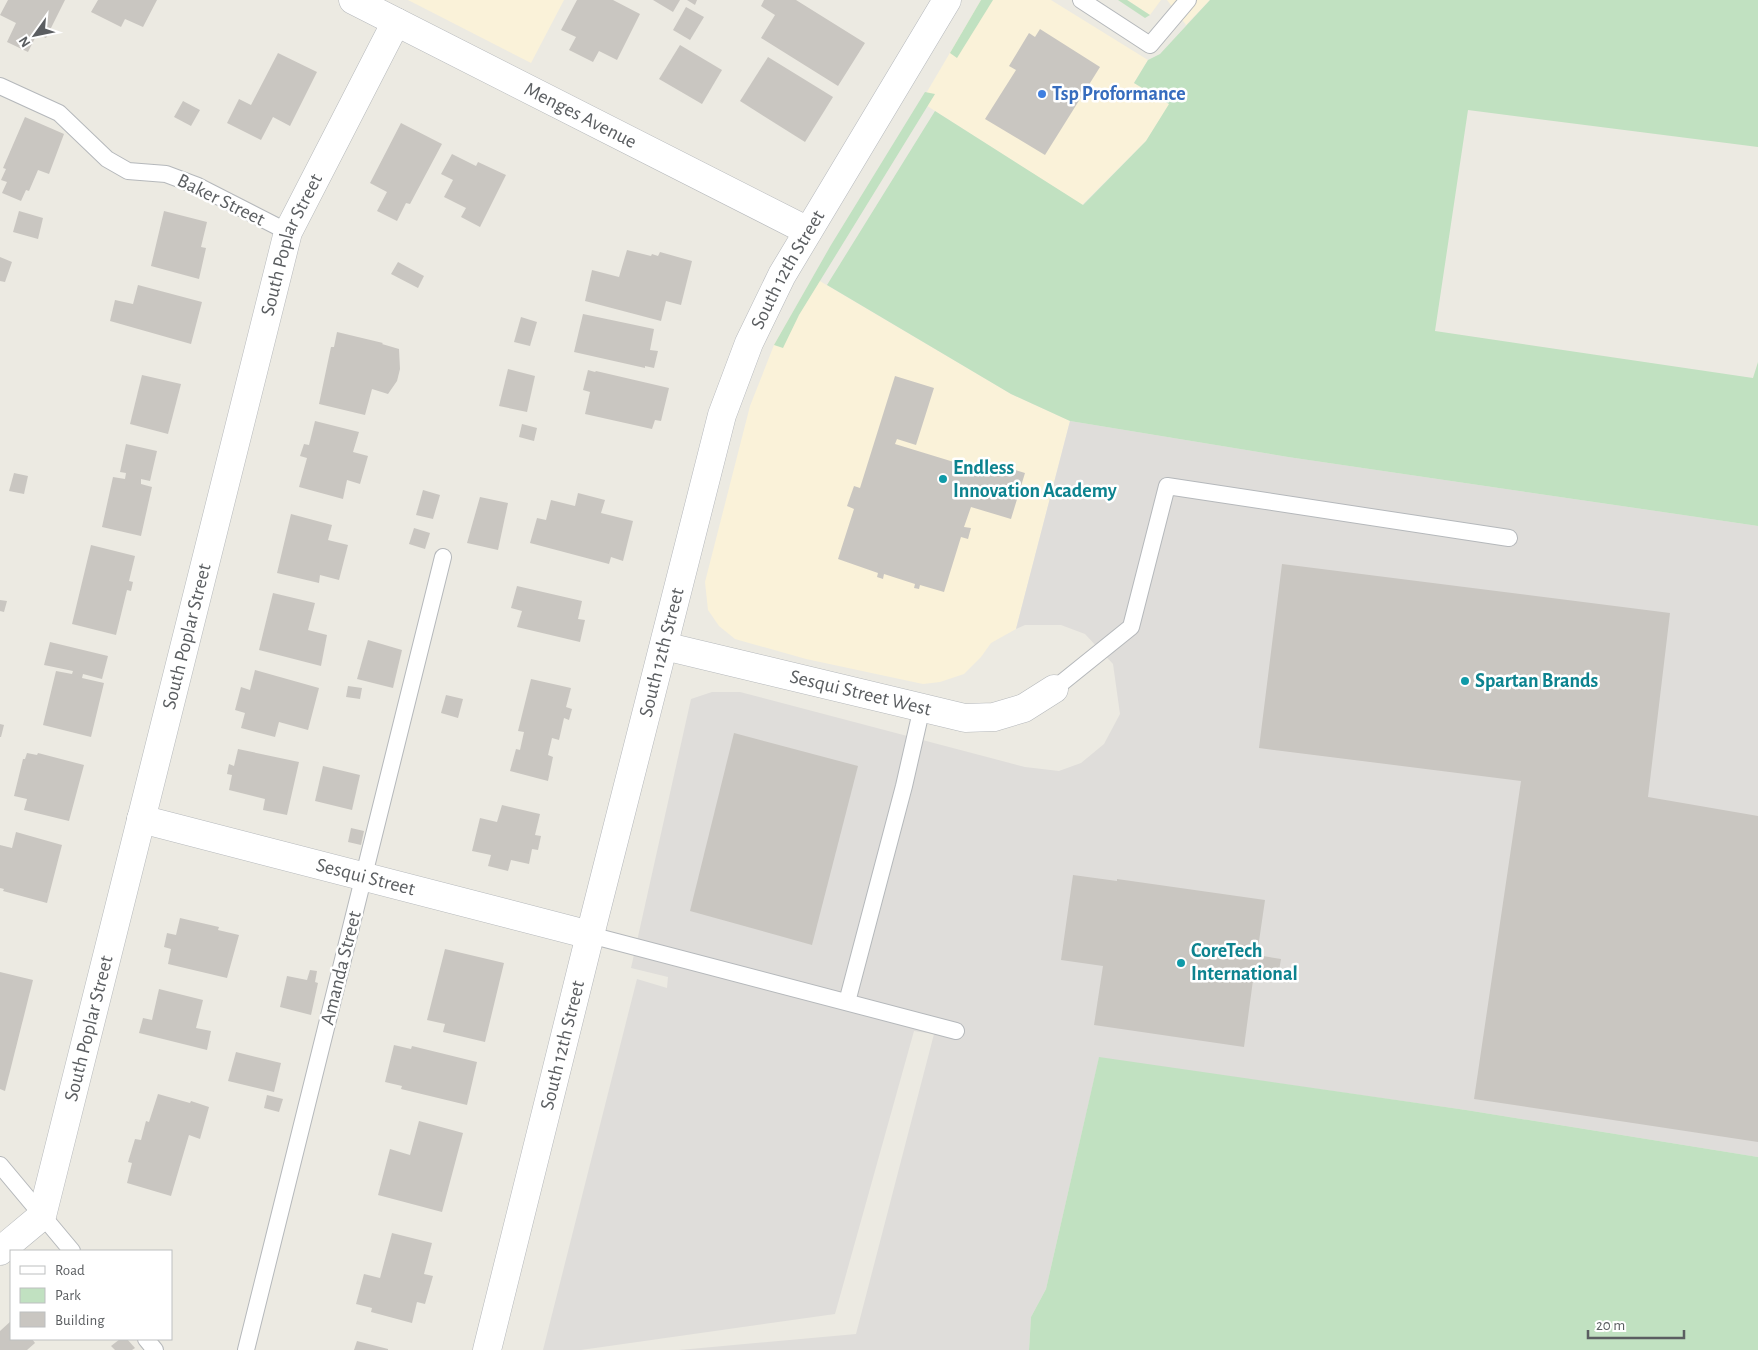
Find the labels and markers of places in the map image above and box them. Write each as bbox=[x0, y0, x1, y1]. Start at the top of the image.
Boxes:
place label: Tsp Proformance bbox=[1052, 84, 1186, 104]
marker: Tsp Proformance bbox=[1036, 88, 1048, 100]
place label: Endless Innovation Academy bbox=[953, 458, 1117, 501]
marker: Endless Innovation Academy bbox=[937, 473, 949, 485]
place label: Spartan Brands bbox=[1475, 671, 1599, 691]
marker: Spartan Brands bbox=[1459, 675, 1471, 687]
place label: CoreTech International bbox=[1191, 941, 1298, 984]
marker: CoreTech International bbox=[1175, 957, 1187, 969]

